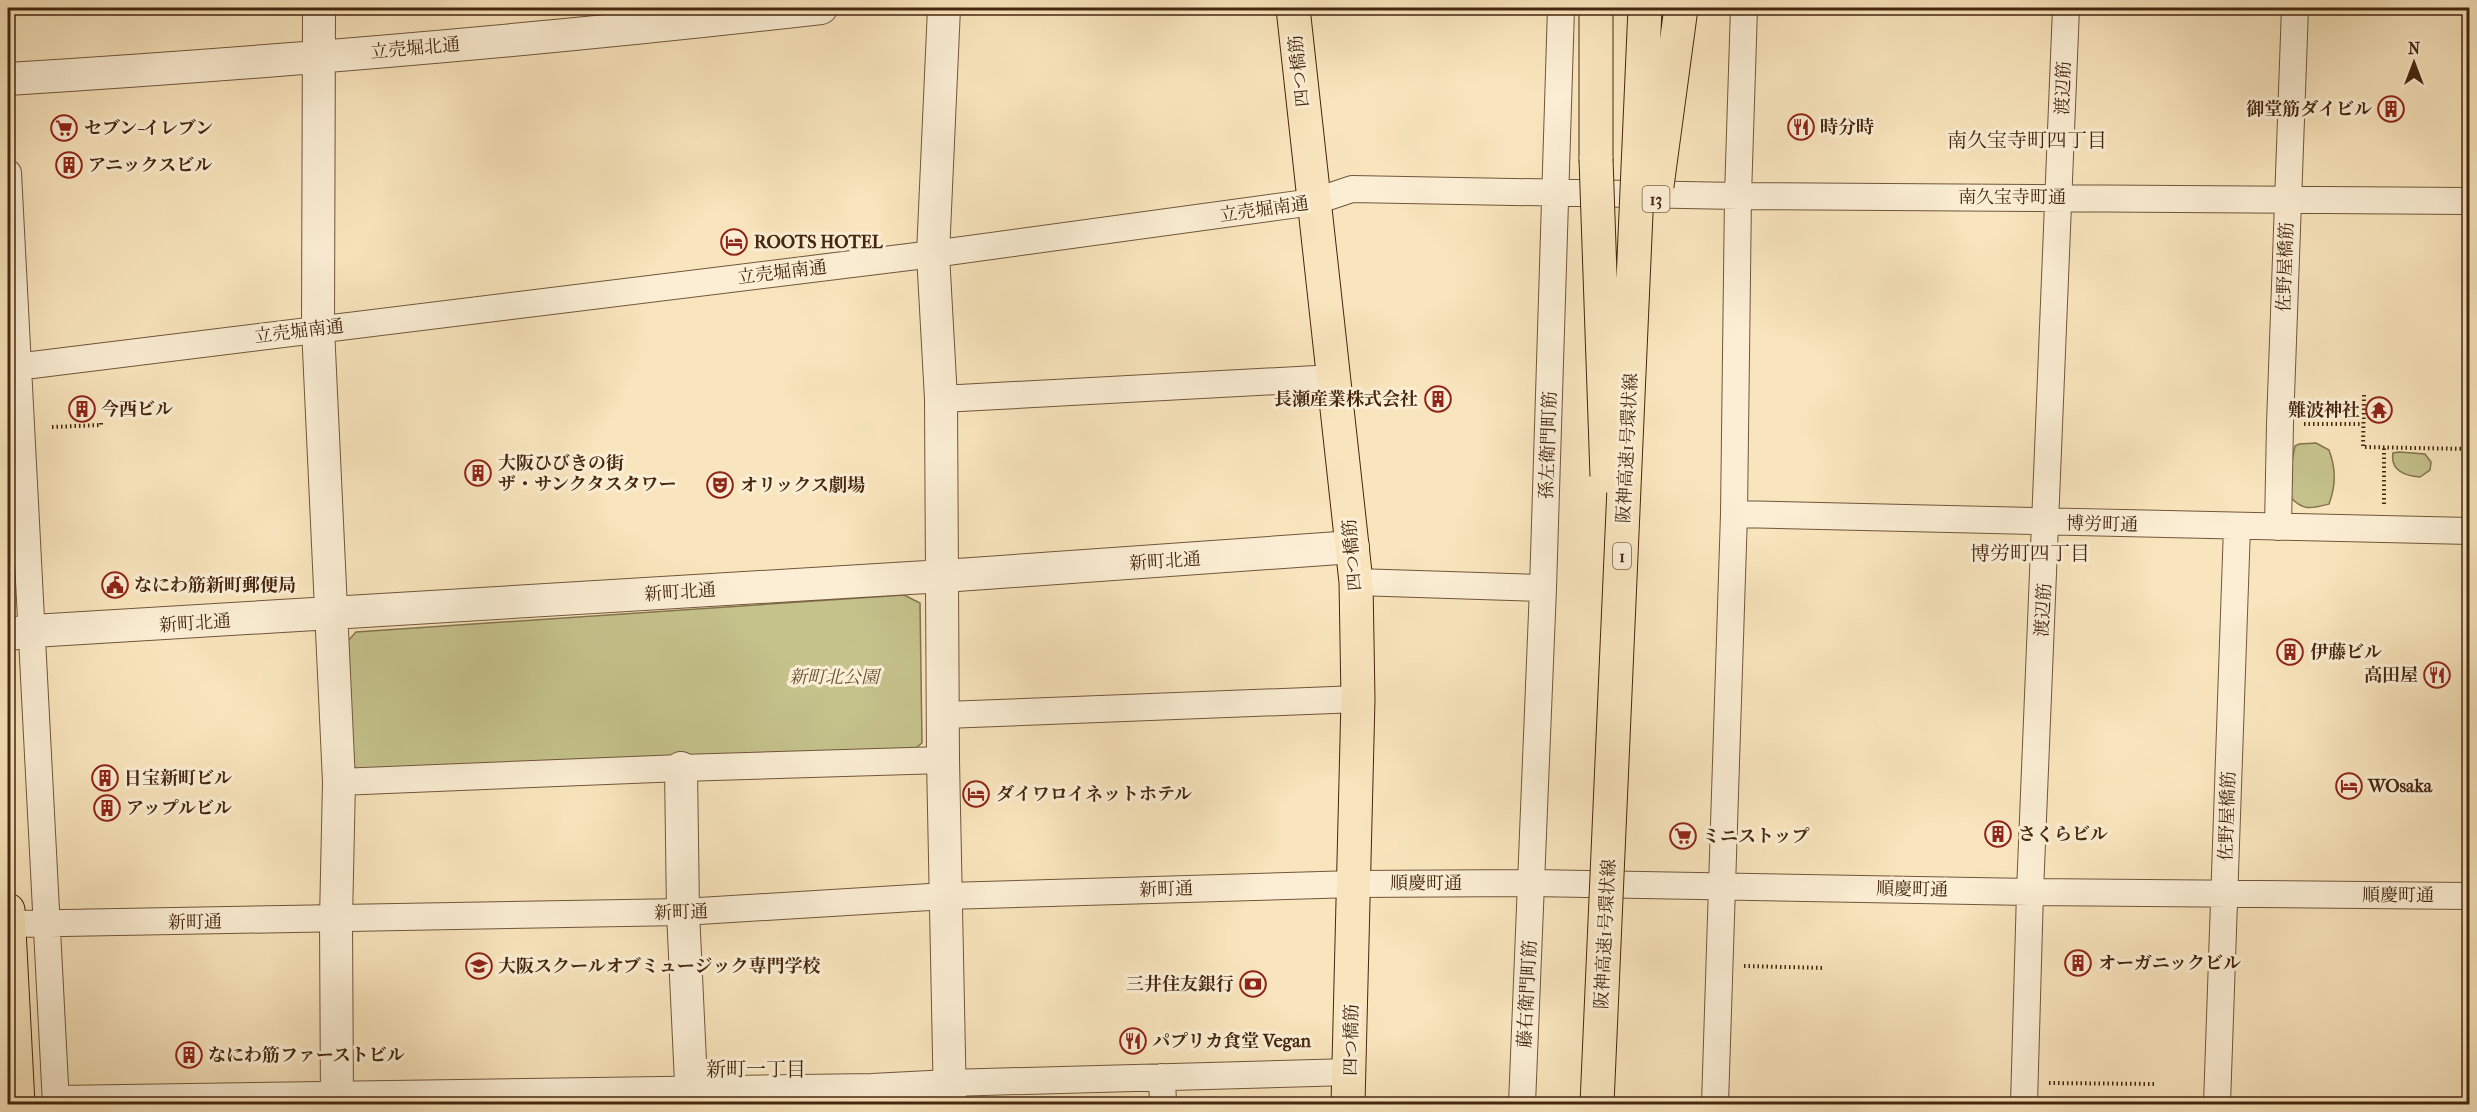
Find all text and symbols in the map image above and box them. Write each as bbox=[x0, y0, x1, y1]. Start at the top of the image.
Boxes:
north arrow bbox=[2384, 33, 2444, 93]
street label: 立売堀北通 bbox=[369, 34, 461, 63]
street label: 四つ橋筋 bbox=[1285, 34, 1314, 108]
text: N bbox=[2408, 39, 2421, 58]
street label: 渡辺筋 bbox=[2052, 61, 2075, 115]
building icon: 御堂筋ダイビル bbox=[2376, 94, 2406, 124]
place label: 御堂筋ダイビル bbox=[2246, 99, 2372, 120]
restaurant icon: 時分時 bbox=[1786, 112, 1816, 142]
supermarket icon: セブン-イレブン bbox=[49, 113, 79, 143]
place label: 時分時 bbox=[1820, 117, 1874, 138]
place label: セブン-イレブン bbox=[84, 118, 213, 139]
district label: 南久宝寺町四丁目 bbox=[1947, 129, 2107, 152]
building icon: アニックスビル bbox=[54, 150, 84, 180]
place label: アニックスビル bbox=[88, 155, 212, 176]
road number: 13 bbox=[1642, 186, 1670, 212]
street label: 南久宝寺町通 bbox=[1958, 187, 2066, 208]
street label: 立売堀南通 bbox=[1218, 193, 1310, 226]
street label: 佐野屋橋筋 bbox=[2273, 222, 2298, 312]
hotel icon: ROOTS HOTEL bbox=[719, 227, 749, 257]
place label: ROOTS HOTEL bbox=[754, 232, 884, 253]
street label: 立売堀南通 bbox=[736, 257, 828, 288]
street label: 立売堀南通 bbox=[253, 316, 345, 347]
street label: 阪神高速1号環状線 bbox=[1613, 372, 1642, 524]
building icon: 長瀬産業株式会社 bbox=[1423, 384, 1453, 414]
place label: 長瀬産業株式会社 bbox=[1274, 389, 1418, 410]
street label: 孫左衛門町筋 bbox=[1536, 391, 1561, 499]
building icon: 今西ビル bbox=[67, 394, 97, 424]
temple icon: 難波神社 bbox=[2364, 395, 2394, 425]
place label: 今西ビル bbox=[101, 399, 173, 420]
place label: 難波神社 bbox=[2288, 400, 2360, 421]
place label: 大阪ひびきの街 ザ・サンクタスタワー bbox=[498, 453, 676, 495]
building icon: 大阪ひびきの街 ザ・サンクタスタワー bbox=[463, 458, 493, 488]
theatre icon: オリックス劇場 bbox=[705, 470, 735, 500]
place label: オリックス劇場 bbox=[740, 475, 865, 496]
street label: 博労町通 bbox=[2066, 513, 2138, 536]
street label: 四つ橋筋 bbox=[1339, 518, 1366, 592]
district label: 博労町四丁目 bbox=[1970, 542, 2090, 565]
road number: 1 bbox=[1613, 543, 1631, 569]
street label: 新町北通 bbox=[1128, 549, 1202, 574]
public building icon: なにわ筋新町郵便局 bbox=[100, 570, 130, 600]
place label: なにわ筋新町郵便局 bbox=[134, 575, 296, 596]
street label: 新町北通 bbox=[643, 580, 717, 605]
street label: 渡辺筋 bbox=[2032, 583, 2055, 638]
street label: 新町北通 bbox=[158, 611, 232, 636]
building icon: 伊藤ビル bbox=[2275, 637, 2305, 667]
place label: 伊藤ビル bbox=[2310, 642, 2382, 663]
restaurant icon: 高田屋 bbox=[2422, 660, 2452, 690]
place label: 高田屋 bbox=[2364, 665, 2418, 686]
park label: 新町北公園 bbox=[789, 667, 882, 688]
building icon: 日宝新町ビル bbox=[90, 763, 120, 793]
place label: 日宝新町ビル bbox=[124, 768, 232, 789]
street label: 佐野屋橋筋 bbox=[2215, 771, 2240, 861]
hotel icon: WOsaka bbox=[2334, 771, 2364, 801]
place label: WOsaka bbox=[2367, 776, 2433, 797]
hotel icon: ダイワロイネットホテル bbox=[961, 779, 991, 809]
place label: ダイワロイネットホテル bbox=[996, 784, 1192, 805]
building icon: アップルビル bbox=[92, 793, 122, 823]
place label: アップルビル bbox=[126, 798, 232, 819]
building icon: さくらビル bbox=[1983, 819, 2013, 849]
supermarket icon: ミニストップ bbox=[1668, 821, 1698, 851]
place label: さくらビル bbox=[2018, 824, 2108, 845]
place label: ミニストップ bbox=[1702, 826, 1809, 847]
street label: 阪神高速1号環状線 bbox=[1591, 858, 1620, 1010]
street label: 順慶町通 bbox=[1390, 873, 1462, 894]
street label: 新町通 bbox=[1139, 878, 1193, 901]
street label: 順慶町通 bbox=[1876, 878, 1948, 901]
street label: 順慶町通 bbox=[2362, 885, 2434, 906]
street label: 新町通 bbox=[654, 901, 708, 924]
street label: 新町通 bbox=[168, 912, 222, 933]
street label: 藤右衛門町筋 bbox=[1514, 940, 1541, 1049]
building icon: オーガニックビル bbox=[2063, 948, 2093, 978]
school or university icon: 大阪スクールオブミュージック専門学校 bbox=[464, 951, 494, 981]
place label: オーガニックビル bbox=[2098, 953, 2241, 974]
place label: 大阪スクールオブミュージック専門学校 bbox=[498, 956, 820, 977]
bank icon: 三井住友銀行 bbox=[1238, 969, 1268, 999]
place label: 三井住友銀行 bbox=[1126, 974, 1234, 995]
street label: 四つ橋筋 bbox=[1340, 1004, 1363, 1076]
restaurant icon: パプリカ食堂 Vegan bbox=[1118, 1026, 1148, 1056]
place label: パプリカ食堂 Vegan bbox=[1152, 1031, 1311, 1052]
building icon: なにわ筋ファーストビル bbox=[174, 1040, 204, 1070]
place label: なにわ筋ファーストビル bbox=[208, 1045, 405, 1066]
district label: 新町一丁目 bbox=[706, 1058, 806, 1081]

